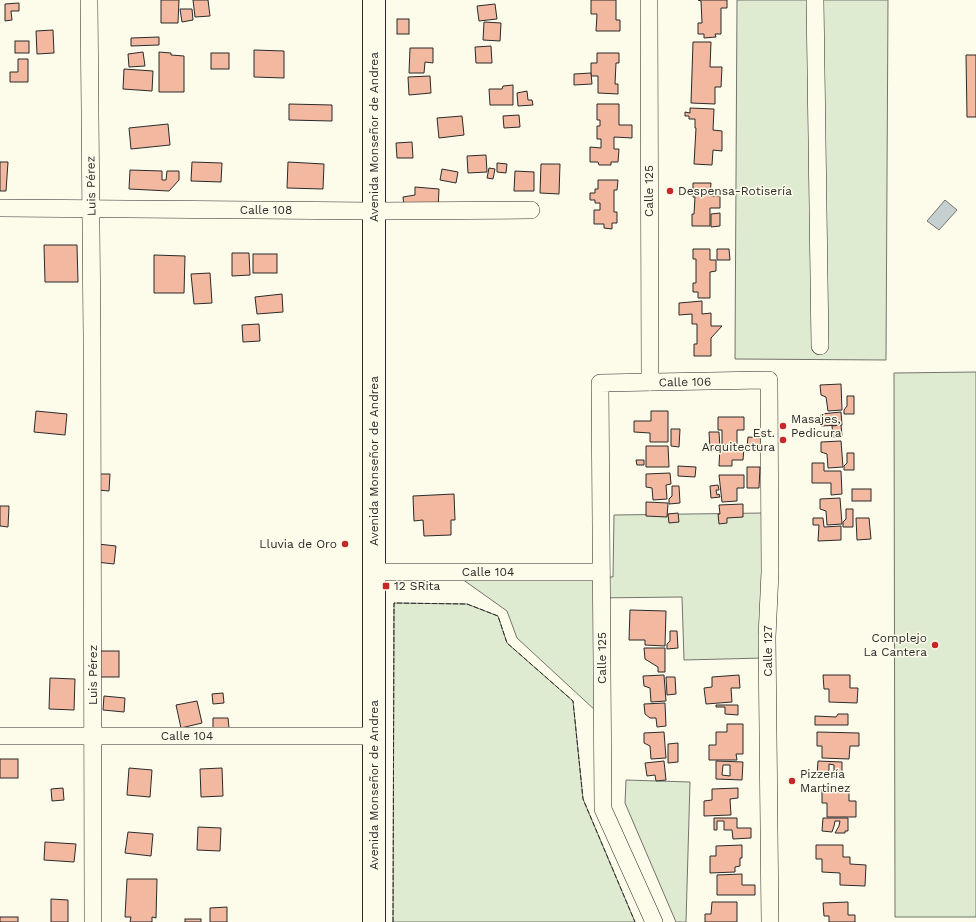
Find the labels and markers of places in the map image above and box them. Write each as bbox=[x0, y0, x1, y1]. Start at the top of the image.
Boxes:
place label: Despensa-Rotisería bbox=[678, 184, 792, 198]
marker: Despensa-Rotisería bbox=[665, 186, 675, 196]
place label: Masajes, Pedicura bbox=[791, 412, 842, 440]
marker: Masajes, Pedicura bbox=[778, 421, 788, 431]
place label: Est. Arquitectura bbox=[702, 426, 775, 454]
marker: Est. Arquitectura bbox=[778, 435, 788, 445]
place label: Lluvia de Oro bbox=[259, 537, 337, 551]
marker: Lluvia de Oro bbox=[340, 539, 350, 549]
place label: 12 SRita bbox=[394, 579, 441, 593]
marker: 12 SRita bbox=[381, 581, 391, 591]
place label: Complejo La Cantera bbox=[863, 631, 927, 659]
marker: Complejo La Cantera bbox=[930, 640, 940, 650]
place label: Pizzería Martinez bbox=[800, 767, 850, 795]
marker: Pizzería Martinez bbox=[787, 776, 797, 786]

